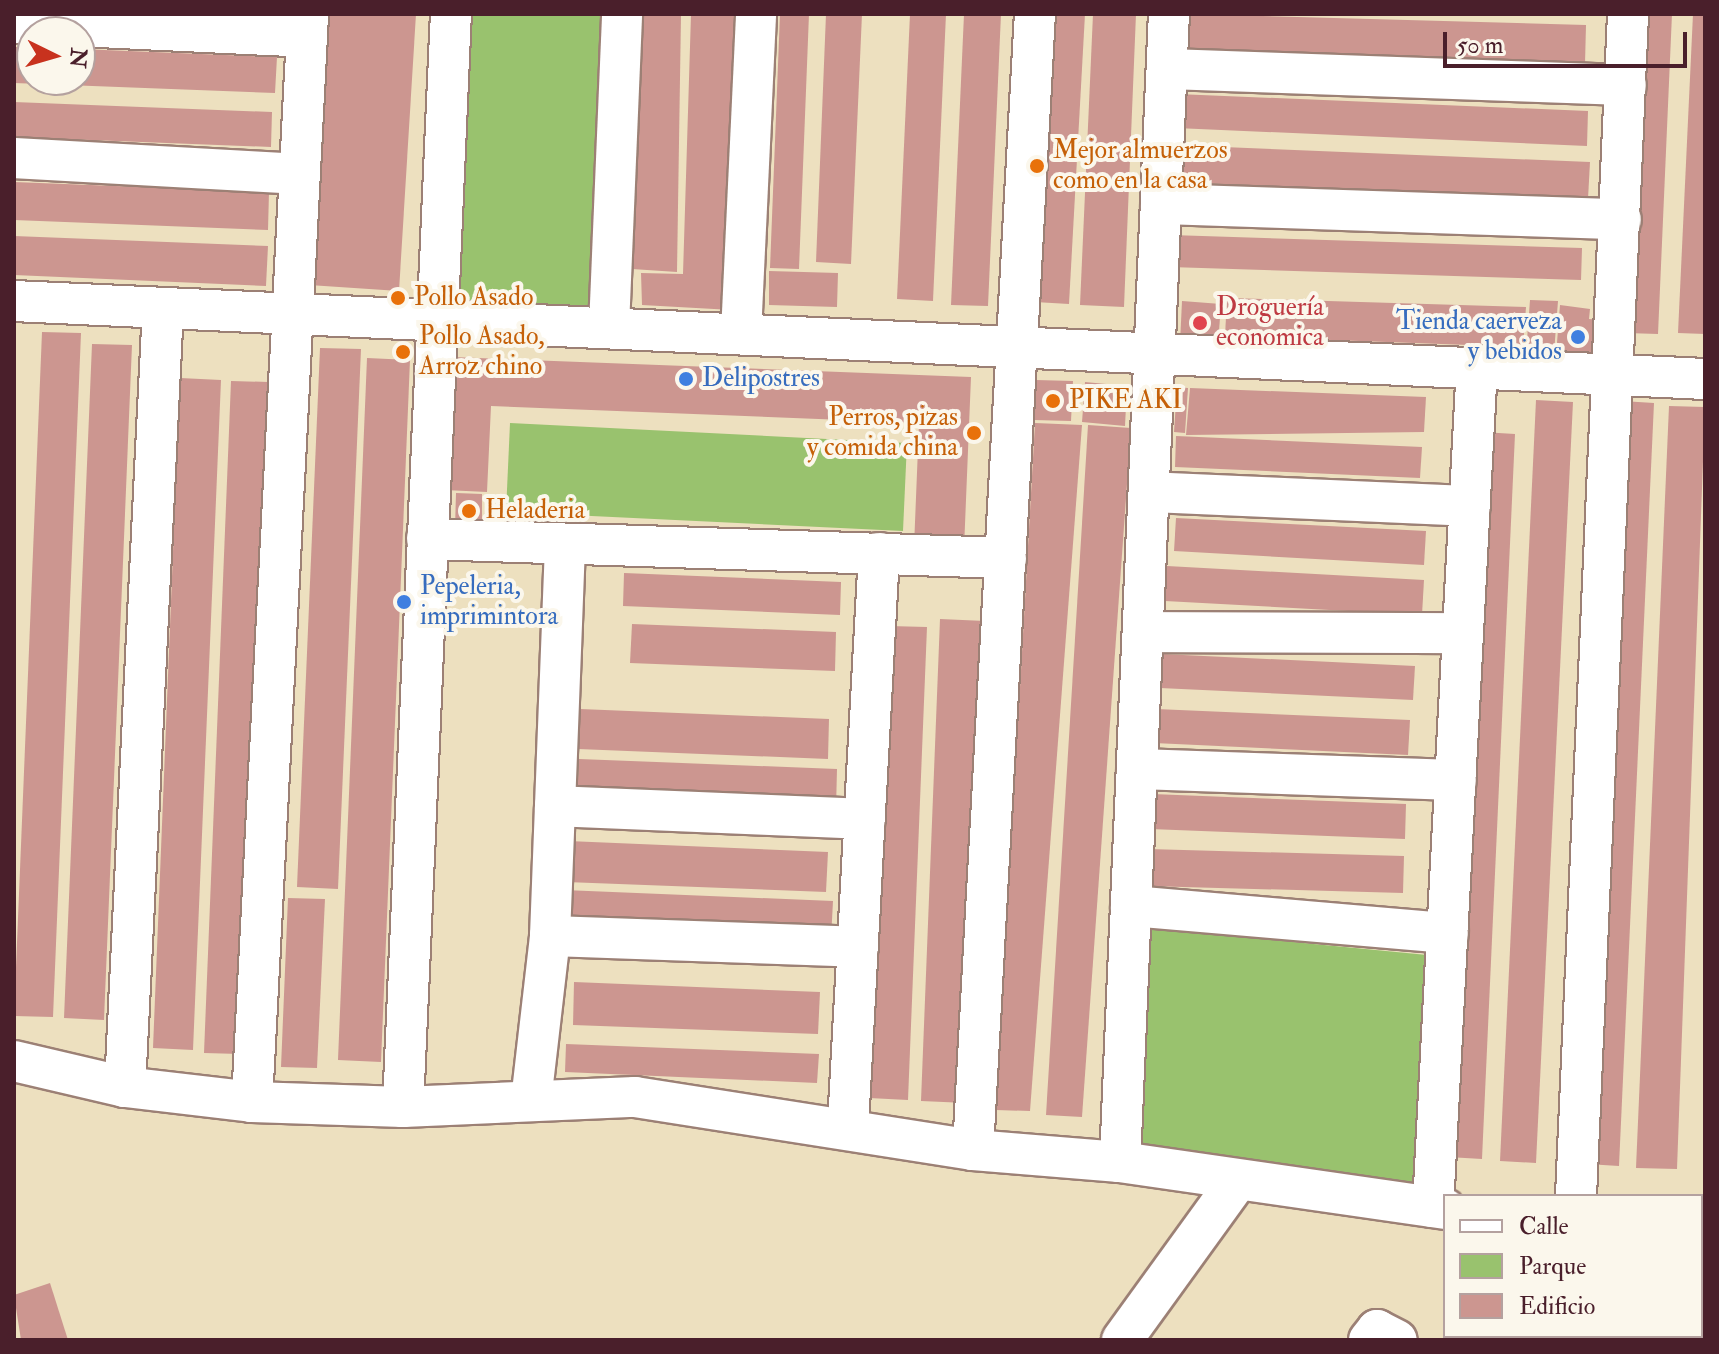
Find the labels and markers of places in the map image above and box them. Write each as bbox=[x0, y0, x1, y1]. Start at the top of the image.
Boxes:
place label: Mejor almuerzos como en la casa bbox=[1053, 135, 1228, 196]
marker: Mejor almuerzos como en la casa bbox=[1028, 157, 1046, 175]
place label: Pollo Asado bbox=[414, 282, 533, 314]
marker: Pollo Asado bbox=[389, 289, 407, 307]
place label: Droguería economica bbox=[1216, 292, 1324, 354]
place label: Tienda caerveza y bebidos bbox=[1396, 306, 1562, 368]
marker: Droguería economica bbox=[1191, 314, 1209, 332]
place label: Pollo Asado, Arroz chino bbox=[419, 321, 545, 382]
marker: Tienda caerveza y bebidos bbox=[1569, 328, 1587, 346]
marker: Pollo Asado, Arroz chino bbox=[394, 343, 412, 361]
place label: Delipostres bbox=[702, 363, 820, 395]
marker: Delipostres bbox=[677, 370, 695, 388]
place label: PIKE AKI bbox=[1069, 385, 1182, 417]
marker: PIKE AKI bbox=[1044, 392, 1062, 410]
place label: Perros, pizas y comida china bbox=[807, 402, 958, 464]
marker: Perros, pizas y comida china bbox=[965, 424, 983, 442]
place label: Heladeria bbox=[485, 495, 585, 527]
marker: Heladeria bbox=[460, 502, 478, 520]
place label: Pepeleria, imprimintora bbox=[420, 571, 558, 632]
marker: Pepeleria, imprimintora bbox=[395, 593, 413, 611]

